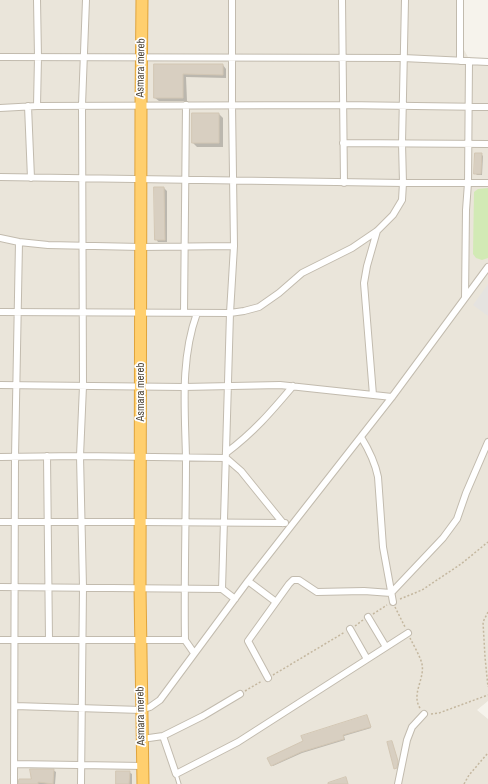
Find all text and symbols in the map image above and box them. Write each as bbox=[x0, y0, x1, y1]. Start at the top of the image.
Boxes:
street label: Asmara mereb bbox=[134, 38, 148, 98]
street label: Asmara mereb bbox=[134, 362, 148, 422]
street label: Asmara mereb bbox=[134, 686, 148, 746]

